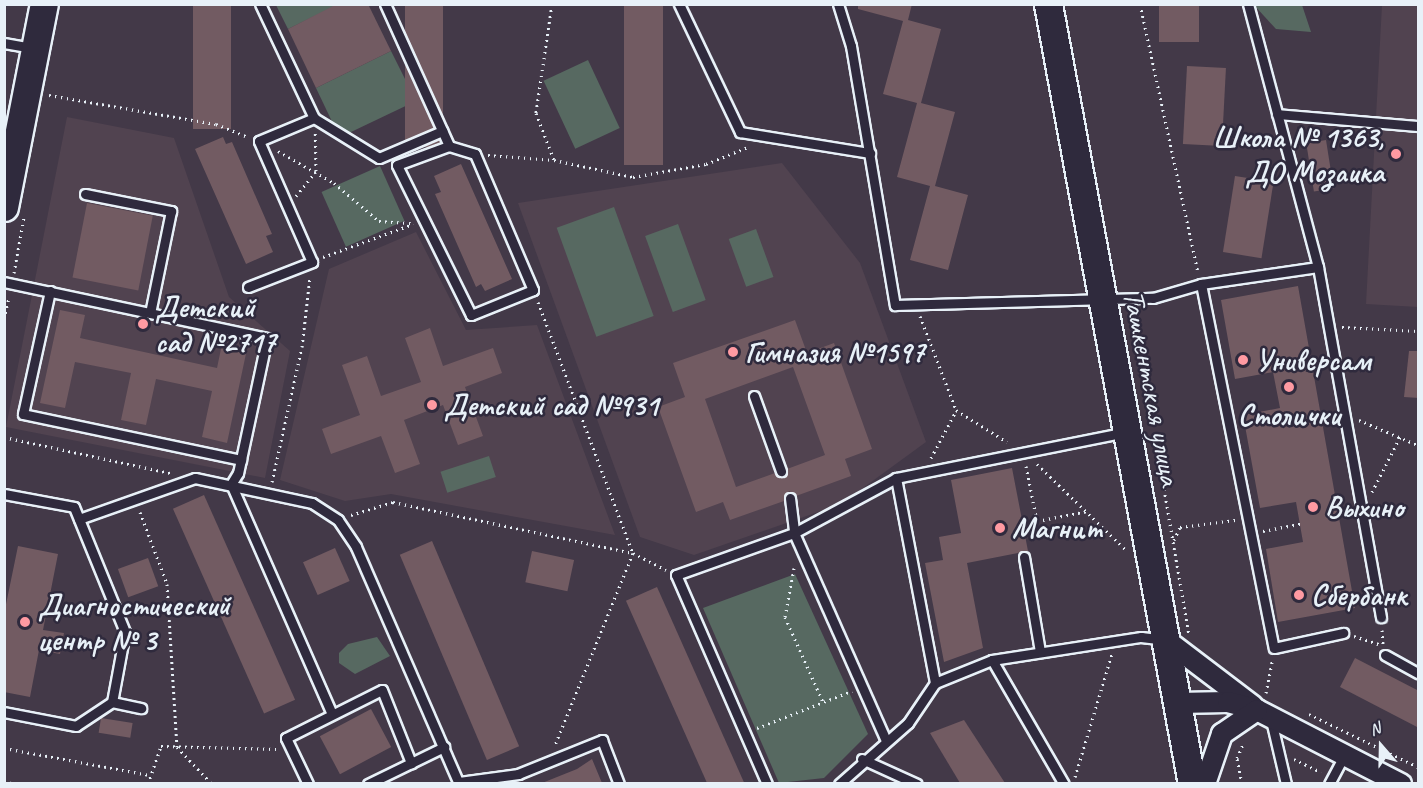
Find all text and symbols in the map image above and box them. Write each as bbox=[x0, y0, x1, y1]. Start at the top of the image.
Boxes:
place label: Школа № 1363, ДО Мозаика bbox=[1213, 119, 1384, 190]
marker: Школа № 1363, ДО Мозаика bbox=[1389, 147, 1403, 161]
street label: Ташкентская улица bbox=[1115, 287, 1189, 489]
place label: Детский сад №2717 bbox=[155, 289, 276, 360]
marker: Детский сад №2717 bbox=[136, 317, 150, 331]
place label: Гимназия №1597 bbox=[745, 334, 925, 370]
place label: Универсам bbox=[1255, 342, 1371, 378]
marker: Гимназия №1597 bbox=[726, 345, 740, 359]
marker: Универсам bbox=[1236, 353, 1250, 367]
marker: Столички bbox=[1282, 380, 1296, 394]
place label: Детский сад №931 bbox=[444, 387, 658, 423]
place label: Столички bbox=[1238, 397, 1340, 433]
marker: Детский сад №931 bbox=[425, 398, 439, 412]
place label: Выхино bbox=[1325, 489, 1404, 525]
marker: Выхино bbox=[1306, 500, 1320, 514]
place label: Магнит bbox=[1012, 510, 1103, 546]
marker: Магнит bbox=[993, 521, 1007, 535]
place label: Сбербанк bbox=[1311, 577, 1407, 613]
place label: Диагностический центр № 3 bbox=[38, 587, 230, 658]
marker: Сбербанк bbox=[1292, 588, 1306, 602]
marker: Диагностический центр № 3 bbox=[16, 613, 34, 631]
north arrow bbox=[1351, 716, 1411, 776]
text: N bbox=[1367, 718, 1383, 740]

